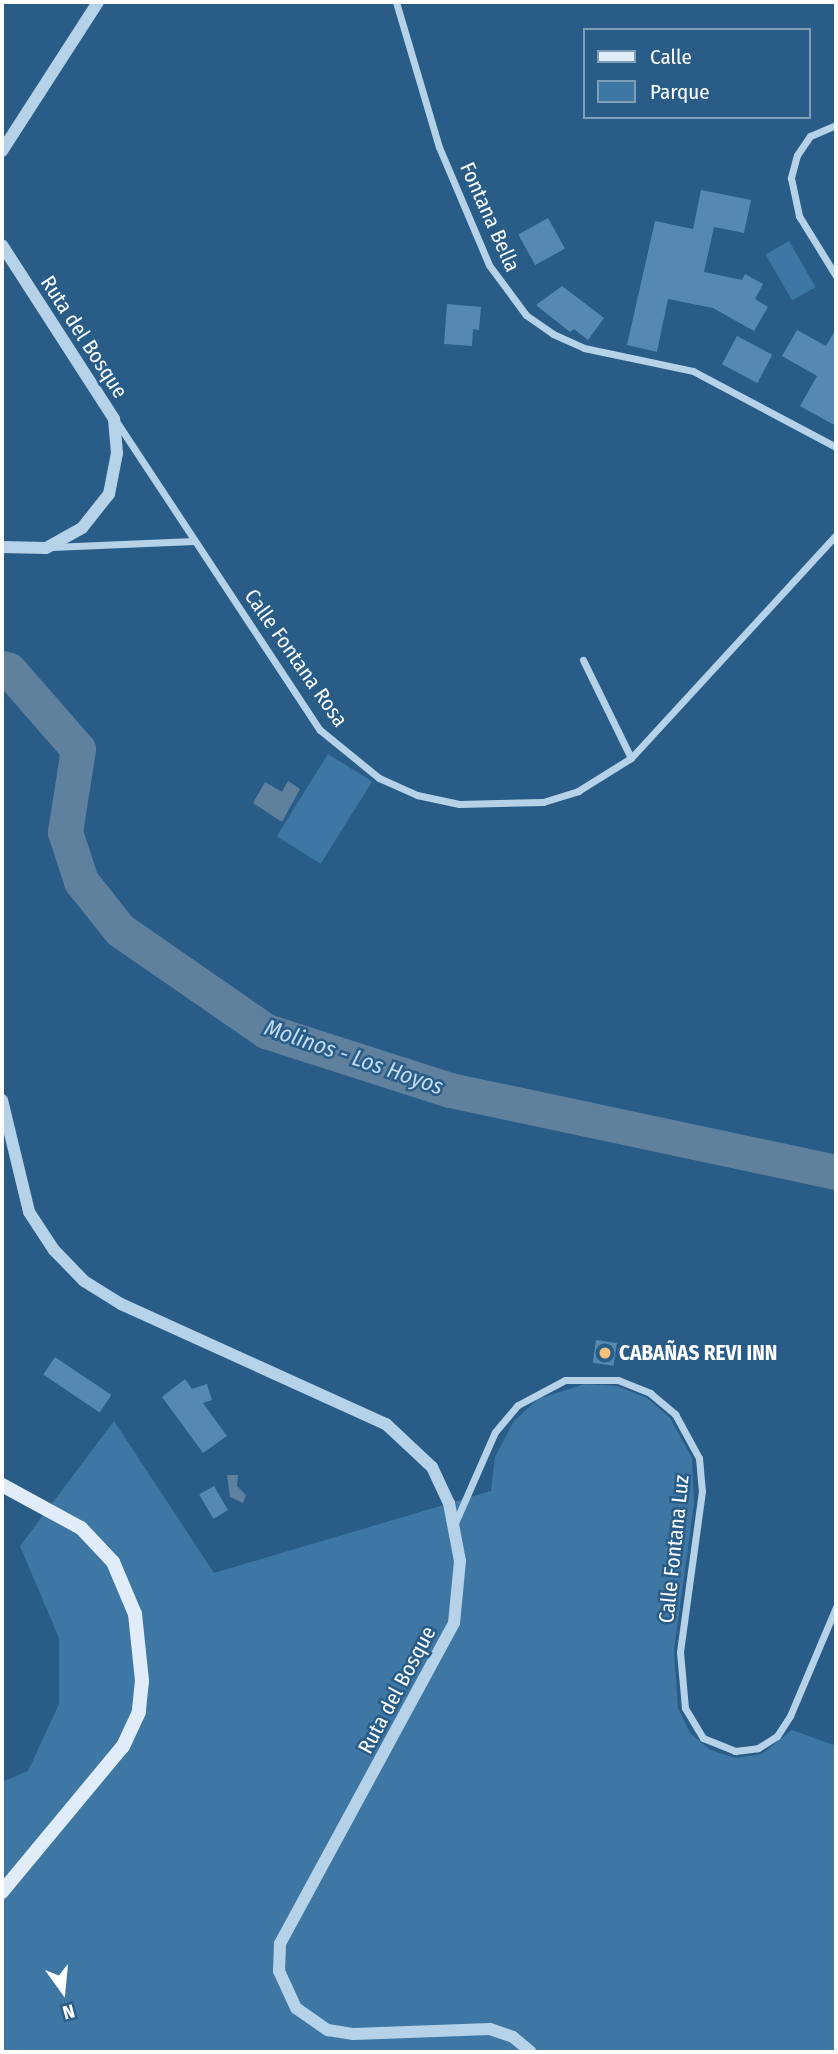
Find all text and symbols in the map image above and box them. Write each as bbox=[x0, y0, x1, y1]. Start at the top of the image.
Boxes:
legend bbox=[582, 28, 810, 119]
text: Calle bbox=[650, 44, 692, 70]
text: Parque bbox=[650, 79, 710, 105]
street label: Fontana Bella bbox=[455, 158, 525, 276]
street label: Ruta del Bosque bbox=[35, 271, 133, 403]
street label: Calle Fontana Rosa bbox=[239, 584, 353, 732]
water label: Molinos - Los Hoyos bbox=[261, 1013, 447, 1101]
place label: CABAÑAS REVI INN bbox=[619, 1340, 777, 1366]
marker: CABAÑAS REVI INN bbox=[597, 1345, 613, 1361]
street label: Calle Fontana Luz bbox=[654, 1474, 694, 1624]
street label: Ruta del Bosque bbox=[353, 1622, 441, 1758]
north arrow bbox=[28, 1956, 98, 2026]
text: N bbox=[60, 1999, 77, 2024]

